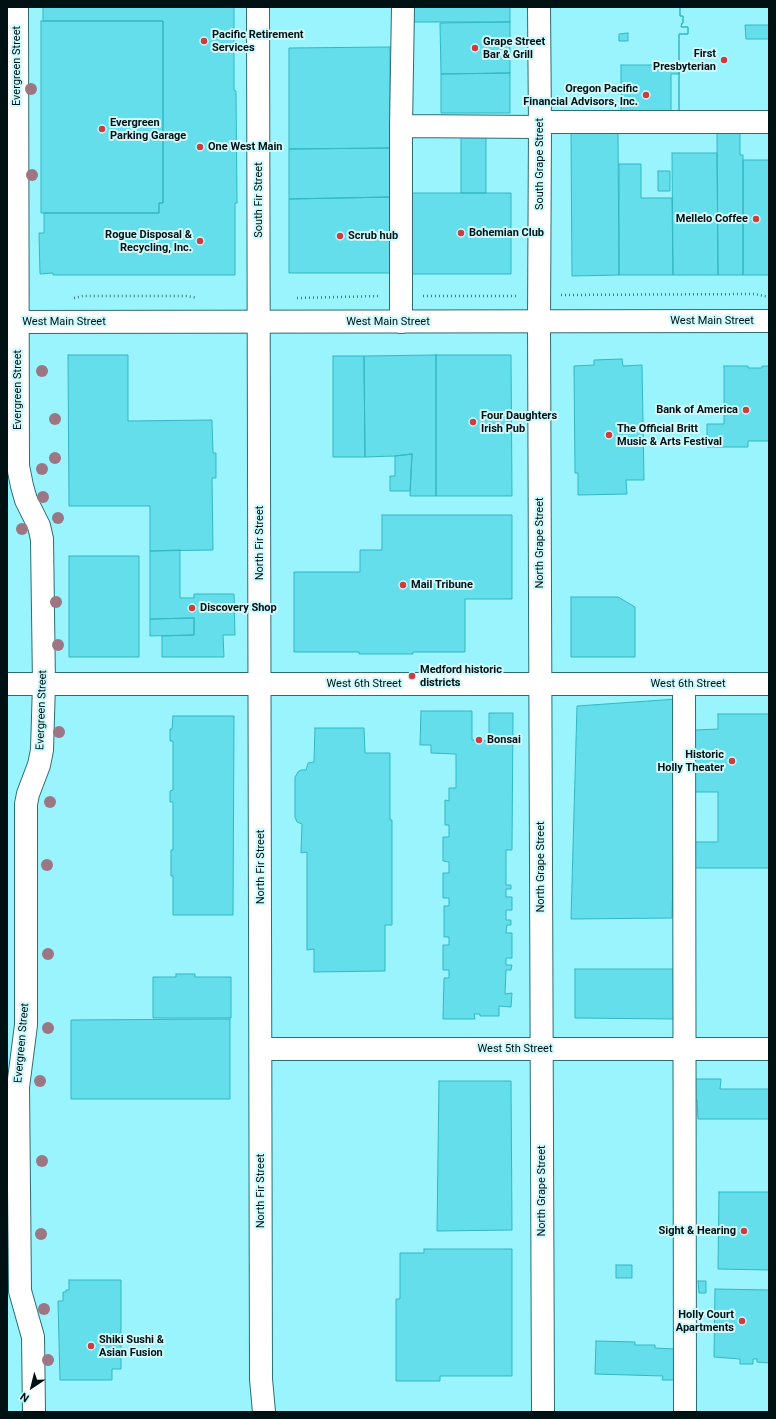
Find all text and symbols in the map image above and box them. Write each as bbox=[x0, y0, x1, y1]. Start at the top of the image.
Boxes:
street label: Evergreen Street bbox=[10, 26, 24, 106]
place label: Pacific Retirement Services bbox=[212, 28, 304, 54]
place label: Grape Street Bar & Grill bbox=[483, 35, 545, 61]
marker: Pacific Retirement Services bbox=[199, 36, 209, 46]
marker: Grape Street Bar & Grill bbox=[470, 43, 480, 53]
place label: First Presbyterian bbox=[653, 47, 716, 73]
marker: First Presbyterian bbox=[719, 55, 729, 65]
place label: Oregon Pacific Financial Advisors, Inc. bbox=[523, 82, 638, 108]
marker: Oregon Pacific Financial Advisors, Inc. bbox=[641, 90, 651, 100]
place label: Evergreen Parking Garage bbox=[110, 116, 186, 142]
street label: South Grape Street bbox=[533, 118, 547, 210]
marker: Evergreen Parking Garage bbox=[97, 124, 107, 134]
place label: One West Main bbox=[208, 140, 283, 154]
marker: One West Main bbox=[195, 142, 205, 152]
street label: South Fir Street bbox=[252, 162, 266, 238]
place label: Mellelo Coffee bbox=[676, 212, 748, 226]
marker: Mellelo Coffee bbox=[751, 214, 761, 224]
place label: Bohemian Club bbox=[469, 226, 544, 240]
place label: Rogue Disposal & Recycling, Inc. bbox=[105, 228, 192, 254]
marker: Bohemian Club bbox=[456, 228, 466, 238]
place label: Scrub hub bbox=[348, 229, 398, 243]
marker: Scrub hub bbox=[335, 231, 345, 241]
marker: Rogue Disposal & Recycling, Inc. bbox=[195, 236, 205, 246]
street label: West Main Street bbox=[670, 314, 754, 328]
street label: West Main Street bbox=[22, 315, 106, 329]
street label: West Main Street bbox=[346, 315, 430, 329]
street label: Evergreen Street bbox=[11, 350, 25, 430]
place label: Bank of America bbox=[656, 403, 738, 417]
marker: Bank of America bbox=[741, 405, 751, 415]
place label: Four Daughters Irish Pub bbox=[481, 409, 557, 435]
marker: Four Daughters Irish Pub bbox=[468, 417, 478, 427]
place label: The Official Britt Music & Arts Festival bbox=[617, 422, 722, 448]
marker: The Official Britt Music & Arts Festival bbox=[604, 430, 614, 440]
street label: North Grape Street bbox=[533, 497, 547, 589]
street label: North Fir Street bbox=[253, 506, 267, 580]
place label: Mail Tribune bbox=[411, 578, 473, 592]
marker: Mail Tribune bbox=[398, 580, 408, 590]
place label: Discovery Shop bbox=[200, 601, 277, 615]
marker: Discovery Shop bbox=[187, 603, 197, 613]
place label: Medford historic districts bbox=[420, 663, 502, 689]
street label: Evergreen Street bbox=[34, 670, 50, 750]
marker: Medford historic districts bbox=[407, 671, 417, 681]
street label: West 6th Street bbox=[326, 677, 402, 691]
street label: West 6th Street bbox=[650, 677, 726, 691]
place label: Bonsai bbox=[487, 733, 521, 747]
marker: Bonsai bbox=[474, 735, 484, 745]
place label: Historic Holly Theater bbox=[657, 748, 724, 774]
marker: Historic Holly Theater bbox=[727, 756, 737, 766]
street label: North Grape Street bbox=[534, 821, 548, 913]
street label: North Fir Street bbox=[254, 830, 268, 904]
street label: Evergreen Street bbox=[12, 1003, 32, 1083]
street label: West 5th Street bbox=[477, 1042, 553, 1056]
street label: North Grape Street bbox=[535, 1145, 549, 1237]
street label: North Fir Street bbox=[254, 1154, 268, 1228]
place label: Sight & Hearing bbox=[658, 1224, 736, 1238]
marker: Sight & Hearing bbox=[739, 1226, 749, 1236]
place label: Holly Court Apartments bbox=[676, 1308, 734, 1334]
marker: Holly Court Apartments bbox=[737, 1316, 747, 1326]
place label: Shiki Sushi & Asian Fusion bbox=[99, 1333, 164, 1359]
marker: Shiki Sushi & Asian Fusion bbox=[86, 1341, 96, 1351]
north arrow bbox=[12, 1367, 52, 1407]
text: N bbox=[18, 1390, 32, 1405]

